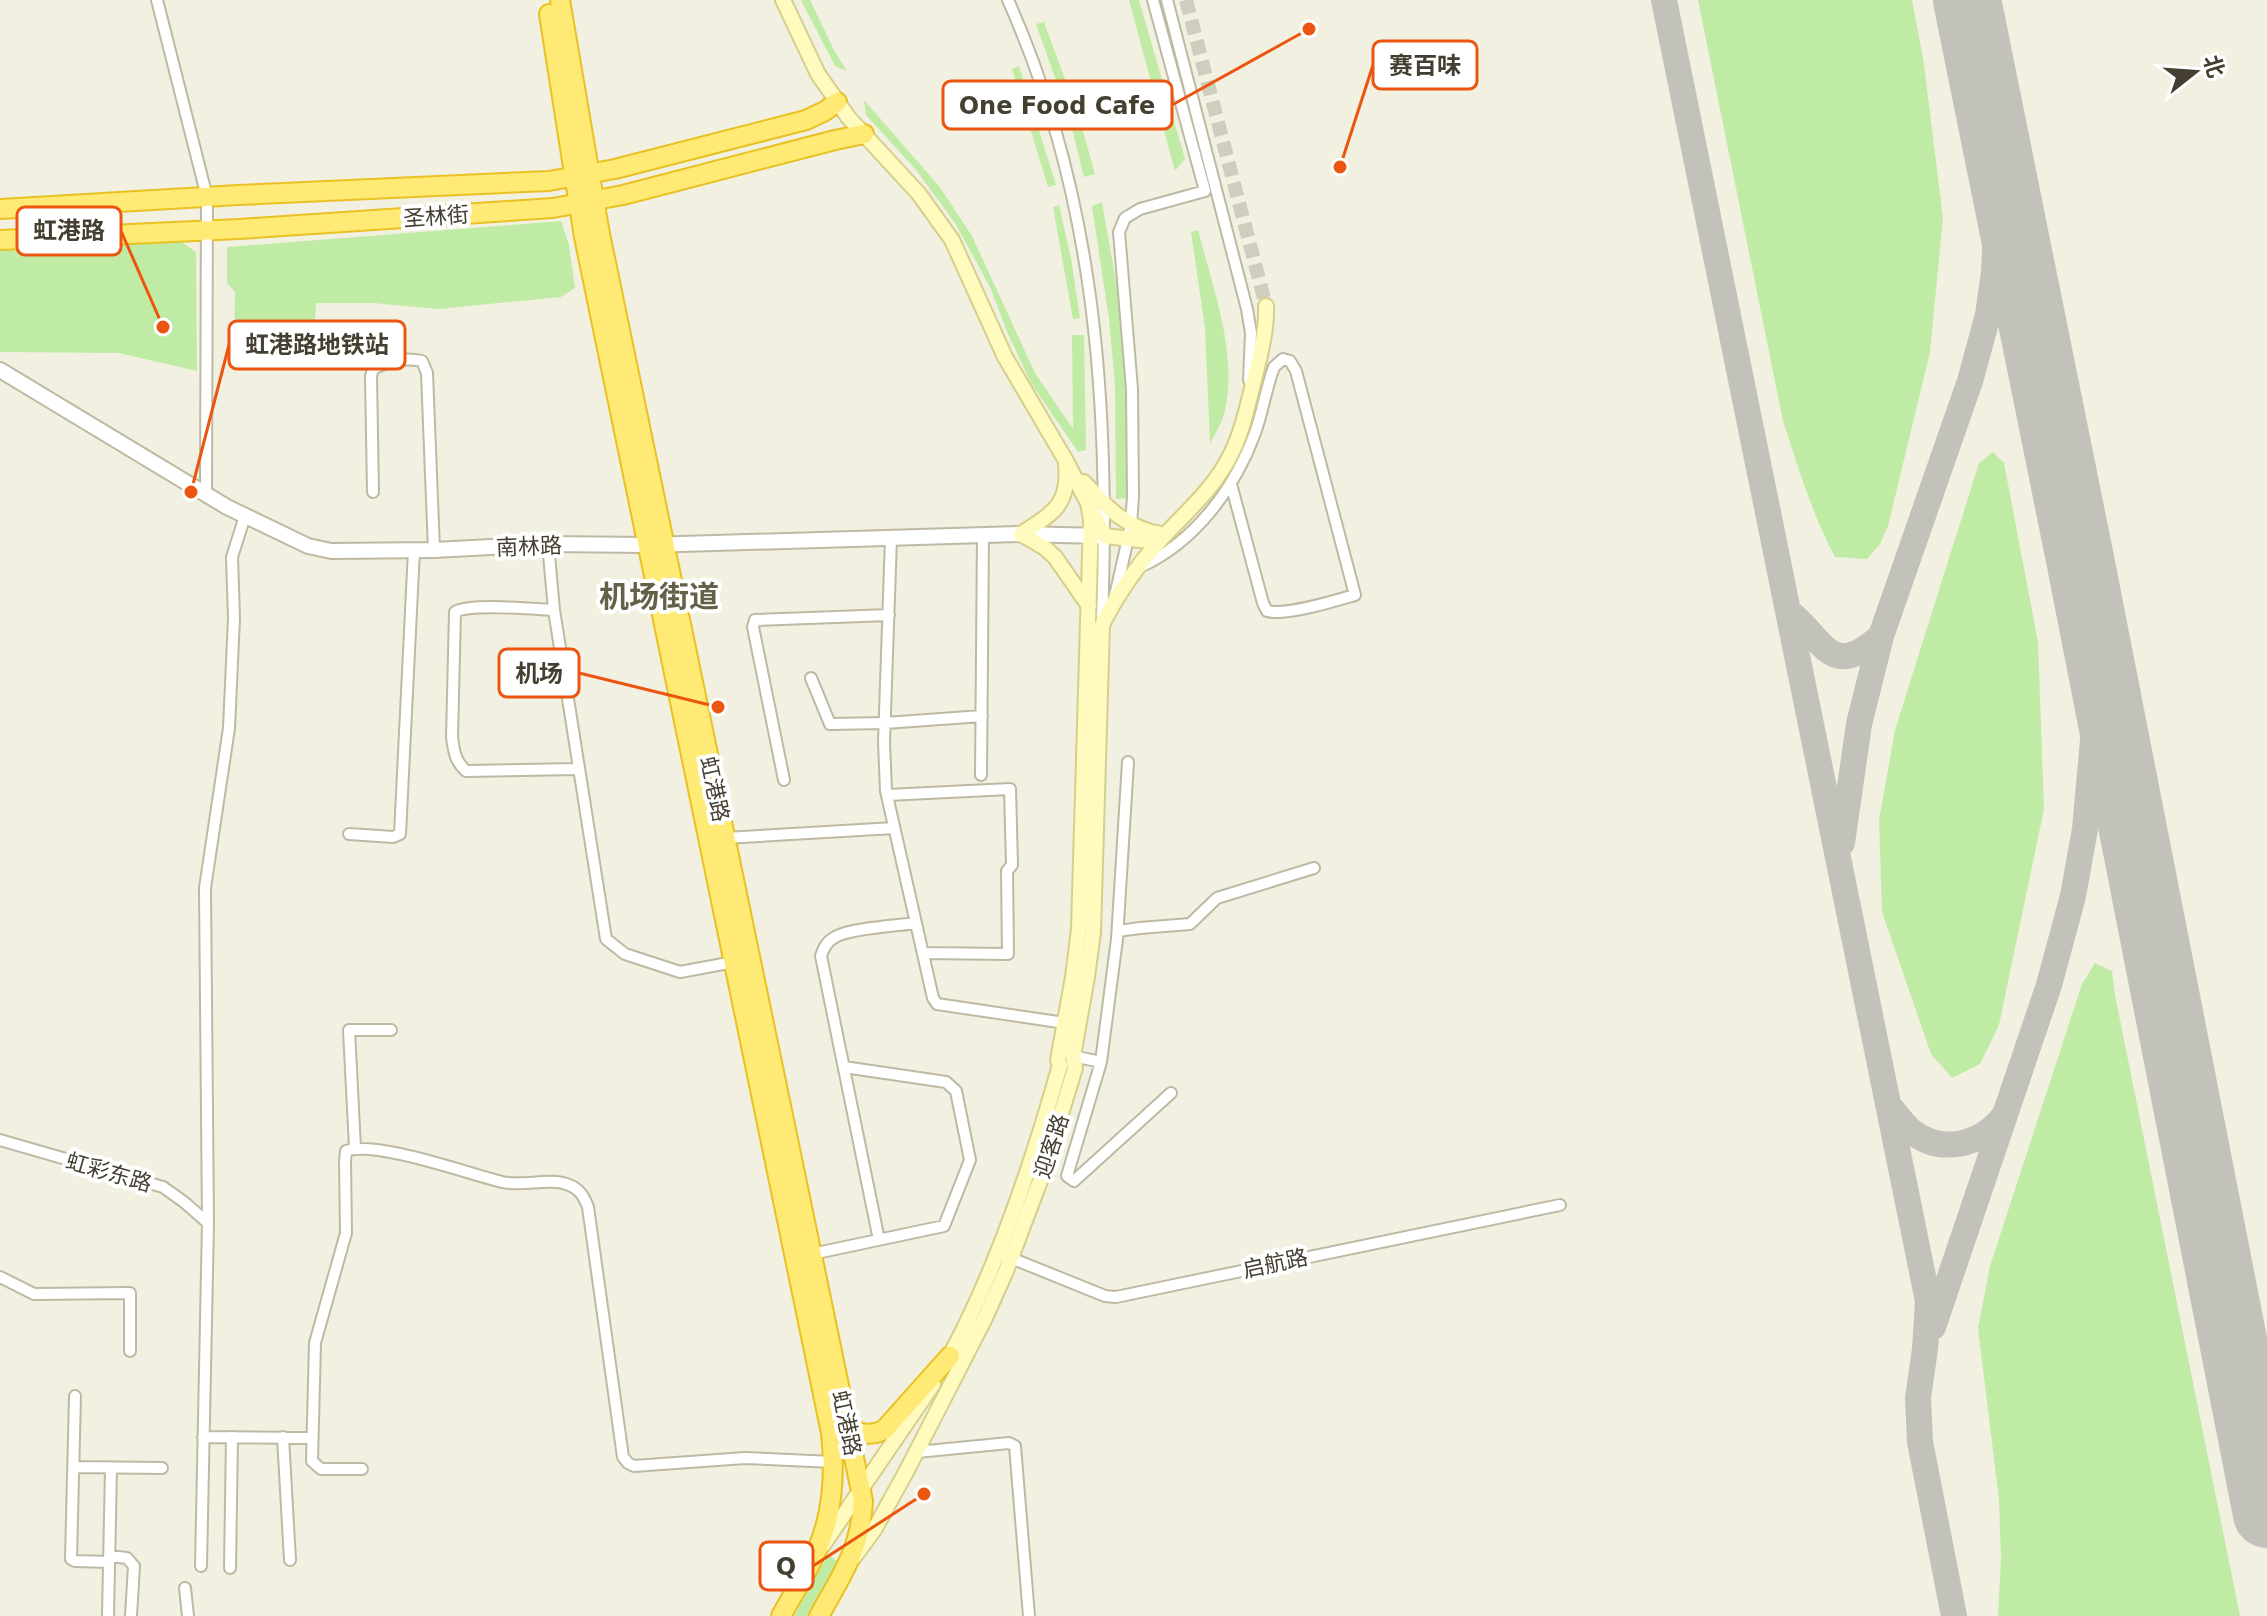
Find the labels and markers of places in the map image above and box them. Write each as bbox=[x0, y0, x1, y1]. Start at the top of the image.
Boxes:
callout: 赛百味 bbox=[1373, 41, 1477, 89]
callout: One Food Cafe bbox=[943, 81, 1172, 129]
callout: 虹港路 bbox=[17, 207, 121, 255]
callout: 虹港路地铁站 bbox=[229, 321, 405, 369]
callout: 机场 bbox=[499, 649, 579, 697]
callout: Q bbox=[760, 1542, 813, 1590]

